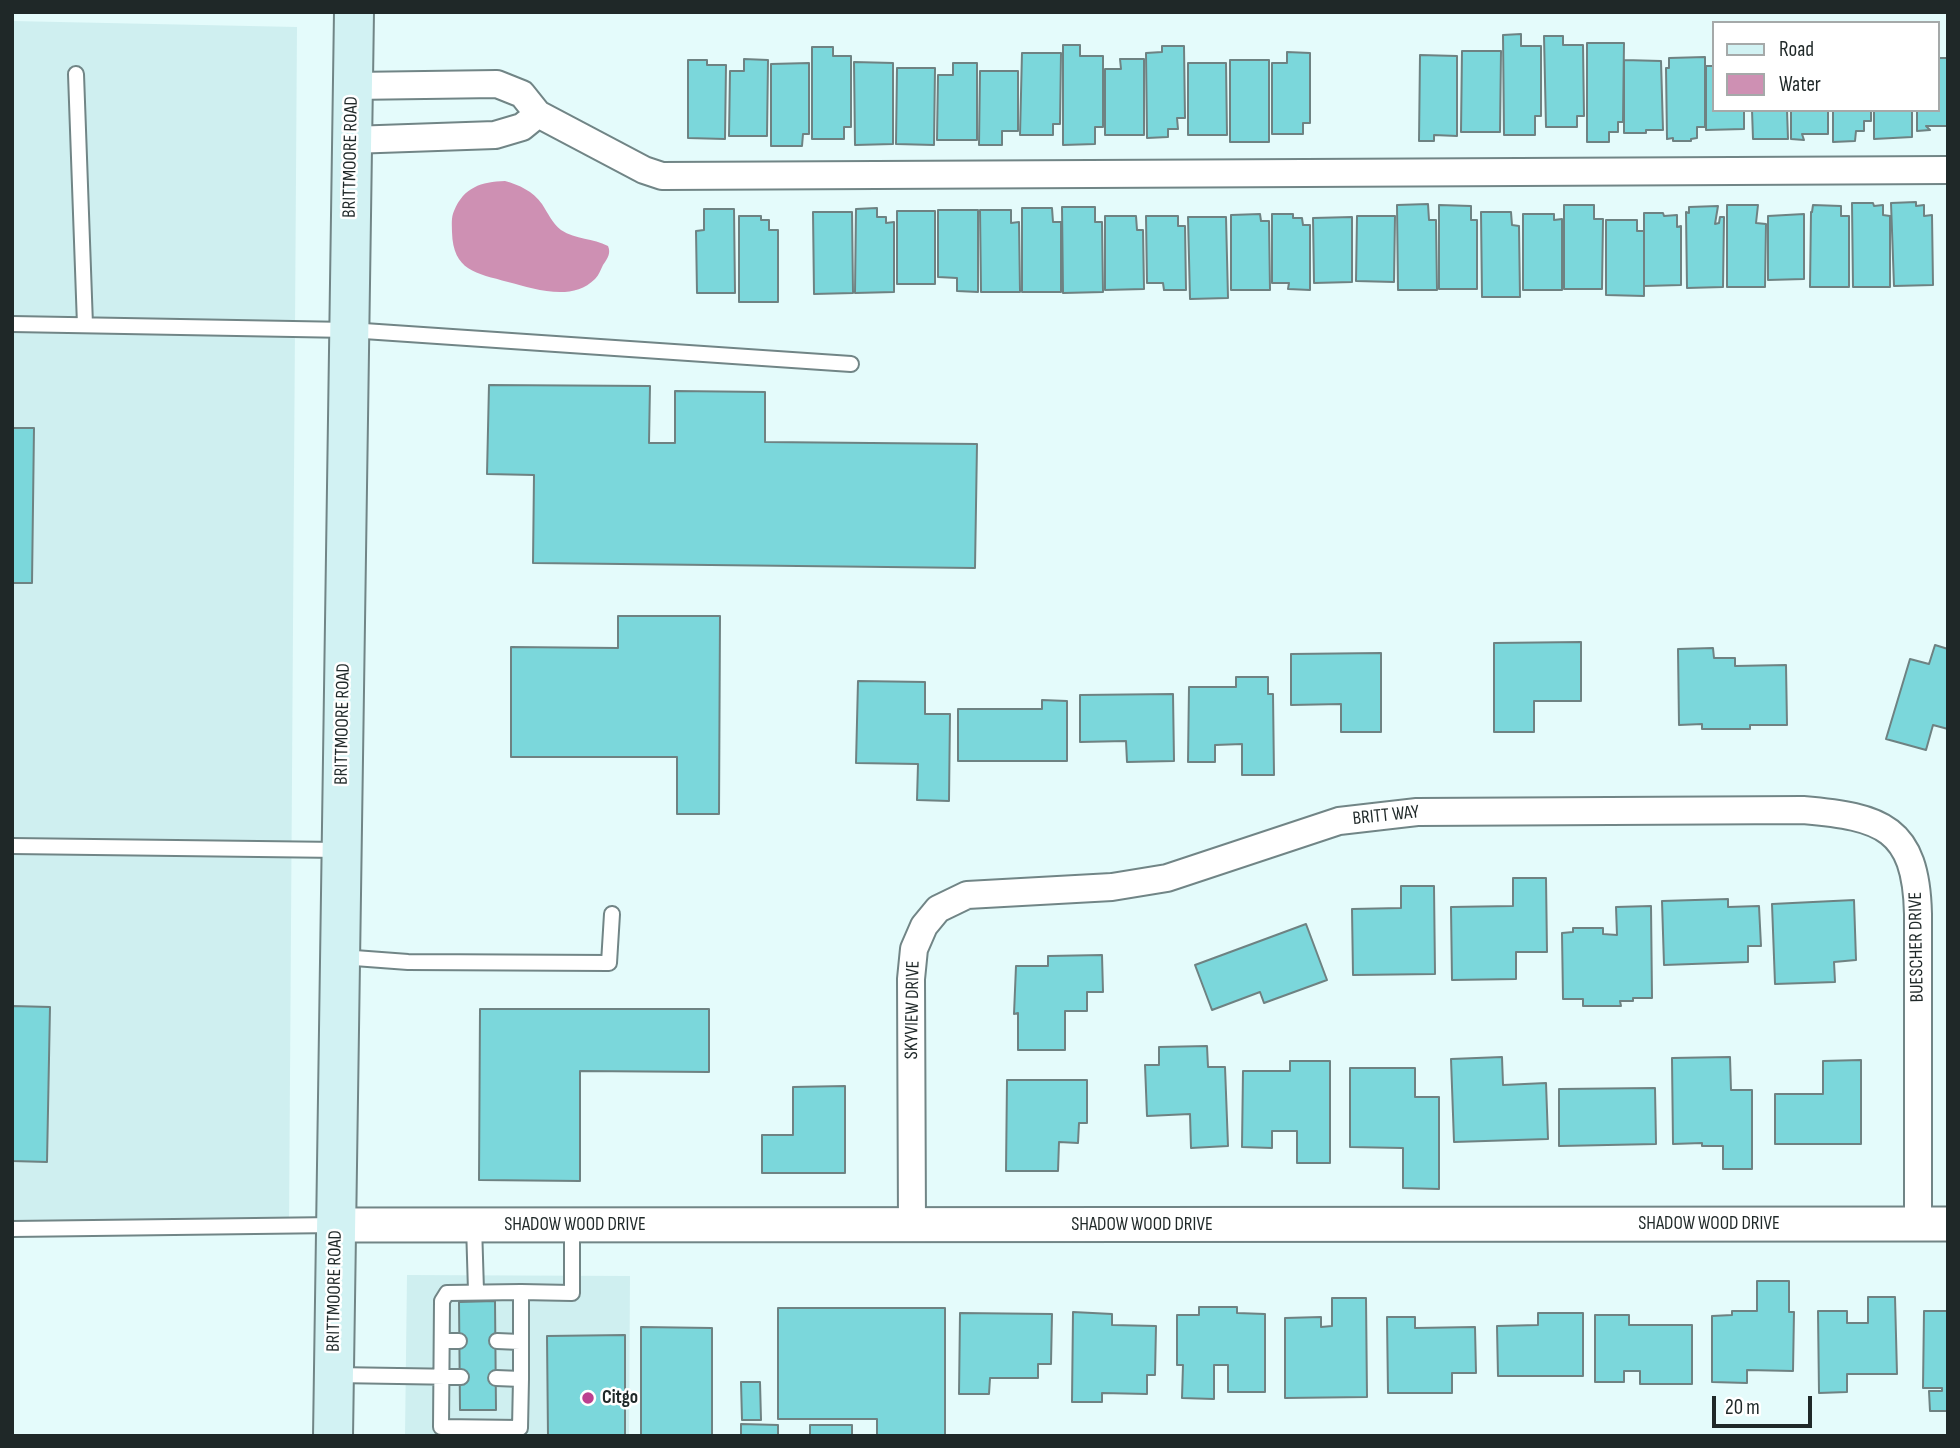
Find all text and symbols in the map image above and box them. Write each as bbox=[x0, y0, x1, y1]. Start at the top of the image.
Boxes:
legend bbox=[1712, 21, 1939, 112]
text: Road bbox=[1779, 37, 1814, 62]
text: Water bbox=[1779, 72, 1821, 97]
street label: BRITTMOORE ROAD bbox=[339, 96, 363, 218]
street label: BRITTMOORE ROAD bbox=[331, 663, 355, 785]
street label: BRITT WAY bbox=[1352, 801, 1420, 831]
street label: BUESCHER DRIVE bbox=[1905, 892, 1929, 1002]
street label: SKYVIEW DRIVE bbox=[901, 960, 925, 1060]
street label: SHADOW WOOD DRIVE bbox=[1638, 1213, 1780, 1235]
street label: SHADOW WOOD DRIVE bbox=[504, 1214, 646, 1236]
street label: SHADOW WOOD DRIVE bbox=[1071, 1214, 1213, 1236]
street label: BRITTMOORE ROAD bbox=[323, 1230, 347, 1352]
scale bar bbox=[1715, 1382, 1815, 1426]
place label: Citgo bbox=[602, 1387, 638, 1409]
marker: Citgo bbox=[580, 1390, 596, 1406]
text: 20 m bbox=[1725, 1395, 1760, 1420]

